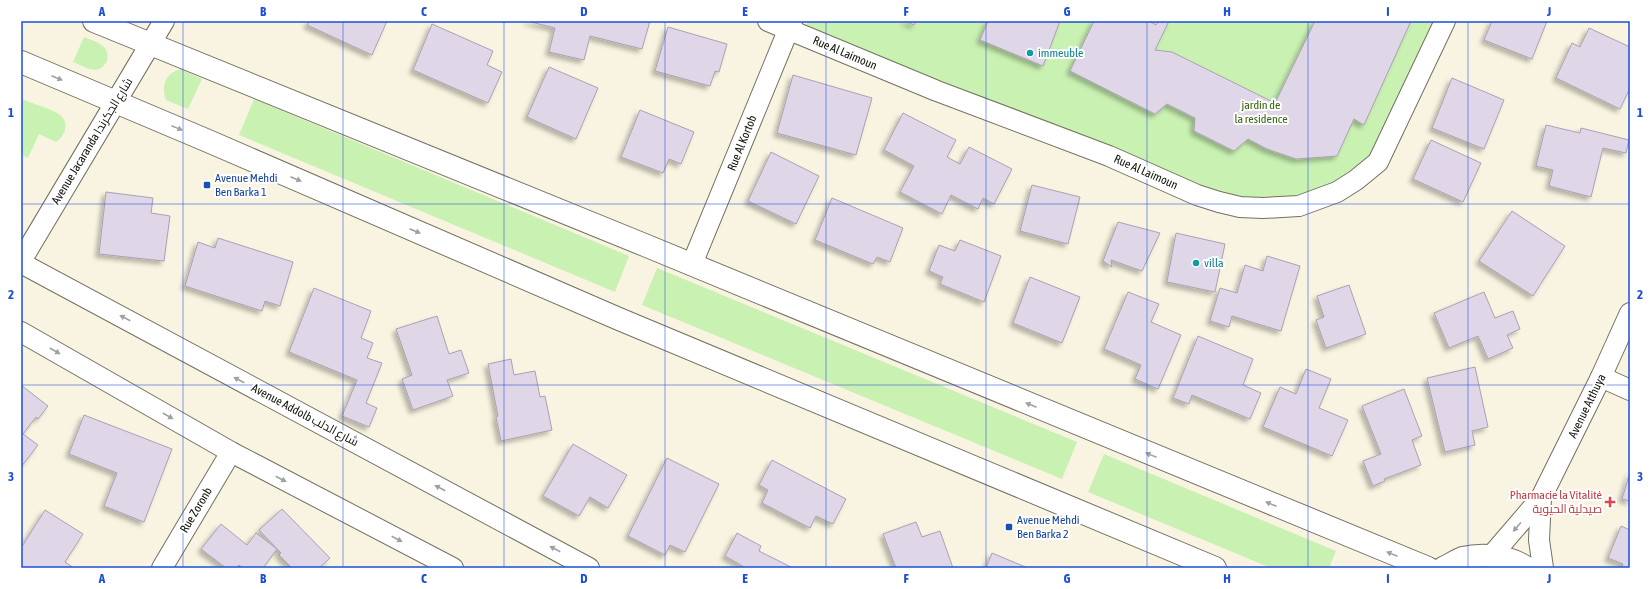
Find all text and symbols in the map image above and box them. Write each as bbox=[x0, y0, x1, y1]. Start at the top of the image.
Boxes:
text: A bbox=[98, 4, 106, 19]
text: B bbox=[260, 4, 267, 19]
text: C bbox=[421, 4, 427, 19]
text: D bbox=[580, 4, 588, 19]
text: E bbox=[742, 4, 748, 19]
text: F bbox=[903, 4, 909, 19]
text: G bbox=[1064, 4, 1071, 19]
text: H bbox=[1223, 4, 1231, 19]
text: I bbox=[1386, 4, 1390, 19]
text: J bbox=[1546, 4, 1551, 19]
street label: Rue Al Laimoun bbox=[811, 33, 879, 73]
place label: immeuble bbox=[1038, 46, 1083, 60]
marker: immeuble bbox=[1025, 48, 1035, 58]
street label: Avenue Jacaranda شارع الجكرندا bbox=[49, 75, 136, 207]
one-way arrow bbox=[51, 75, 63, 81]
park label: jardin de la residence bbox=[1234, 98, 1288, 126]
text: 1 bbox=[8, 105, 14, 120]
text: 1 bbox=[1637, 105, 1643, 120]
street label: Rue Al Kortob bbox=[724, 113, 760, 173]
one-way arrow bbox=[171, 125, 182, 131]
street label: Rue Al Laimoun bbox=[1112, 152, 1180, 192]
place label: Avenue Mehdi Ben Barka 1 bbox=[215, 171, 278, 199]
one-way arrow bbox=[291, 177, 303, 183]
marker: Avenue Mehdi Ben Barka 1 bbox=[202, 180, 212, 190]
one-way arrow bbox=[410, 228, 421, 234]
place label: villa bbox=[1204, 256, 1224, 270]
marker: villa bbox=[1191, 258, 1201, 268]
text: 2 bbox=[8, 287, 14, 302]
text: 2 bbox=[1637, 287, 1643, 302]
one-way arrow bbox=[119, 315, 131, 322]
one-way arrow bbox=[49, 348, 61, 355]
street label: Avenue Atthuya bbox=[1565, 372, 1609, 440]
one-way arrow bbox=[234, 376, 245, 383]
street label: Avenue Addolb شارع الدلب bbox=[249, 381, 361, 450]
one-way arrow bbox=[1026, 402, 1037, 408]
one-way arrow bbox=[162, 412, 174, 419]
one-way arrow bbox=[1145, 451, 1157, 457]
text: 3 bbox=[8, 469, 14, 484]
text: 3 bbox=[1637, 469, 1643, 484]
one-way arrow bbox=[276, 475, 287, 482]
street label: Rue Zoronb bbox=[177, 484, 215, 535]
one-way arrow bbox=[434, 484, 446, 491]
place label: Pharmacie la Vitalité صيدلية الحيوية bbox=[1510, 488, 1602, 516]
marker: Pharmacie la Vitalité صيدلية الحيوية bbox=[1605, 497, 1615, 507]
one-way arrow bbox=[1265, 501, 1277, 507]
place label: Avenue Mehdi Ben Barka 2 bbox=[1017, 513, 1080, 541]
marker: Avenue Mehdi Ben Barka 2 bbox=[1004, 522, 1014, 532]
one-way arrow bbox=[1513, 522, 1522, 533]
one-way arrow bbox=[391, 535, 403, 542]
one-way arrow bbox=[549, 546, 560, 553]
one-way arrow bbox=[1385, 550, 1397, 556]
text: A bbox=[98, 571, 106, 586]
text: B bbox=[260, 571, 267, 586]
text: C bbox=[421, 571, 427, 586]
text: D bbox=[580, 571, 588, 586]
text: E bbox=[742, 571, 748, 586]
text: F bbox=[903, 571, 909, 586]
text: G bbox=[1064, 571, 1071, 586]
text: H bbox=[1223, 571, 1231, 586]
text: I bbox=[1386, 571, 1390, 586]
text: J bbox=[1546, 571, 1551, 586]

